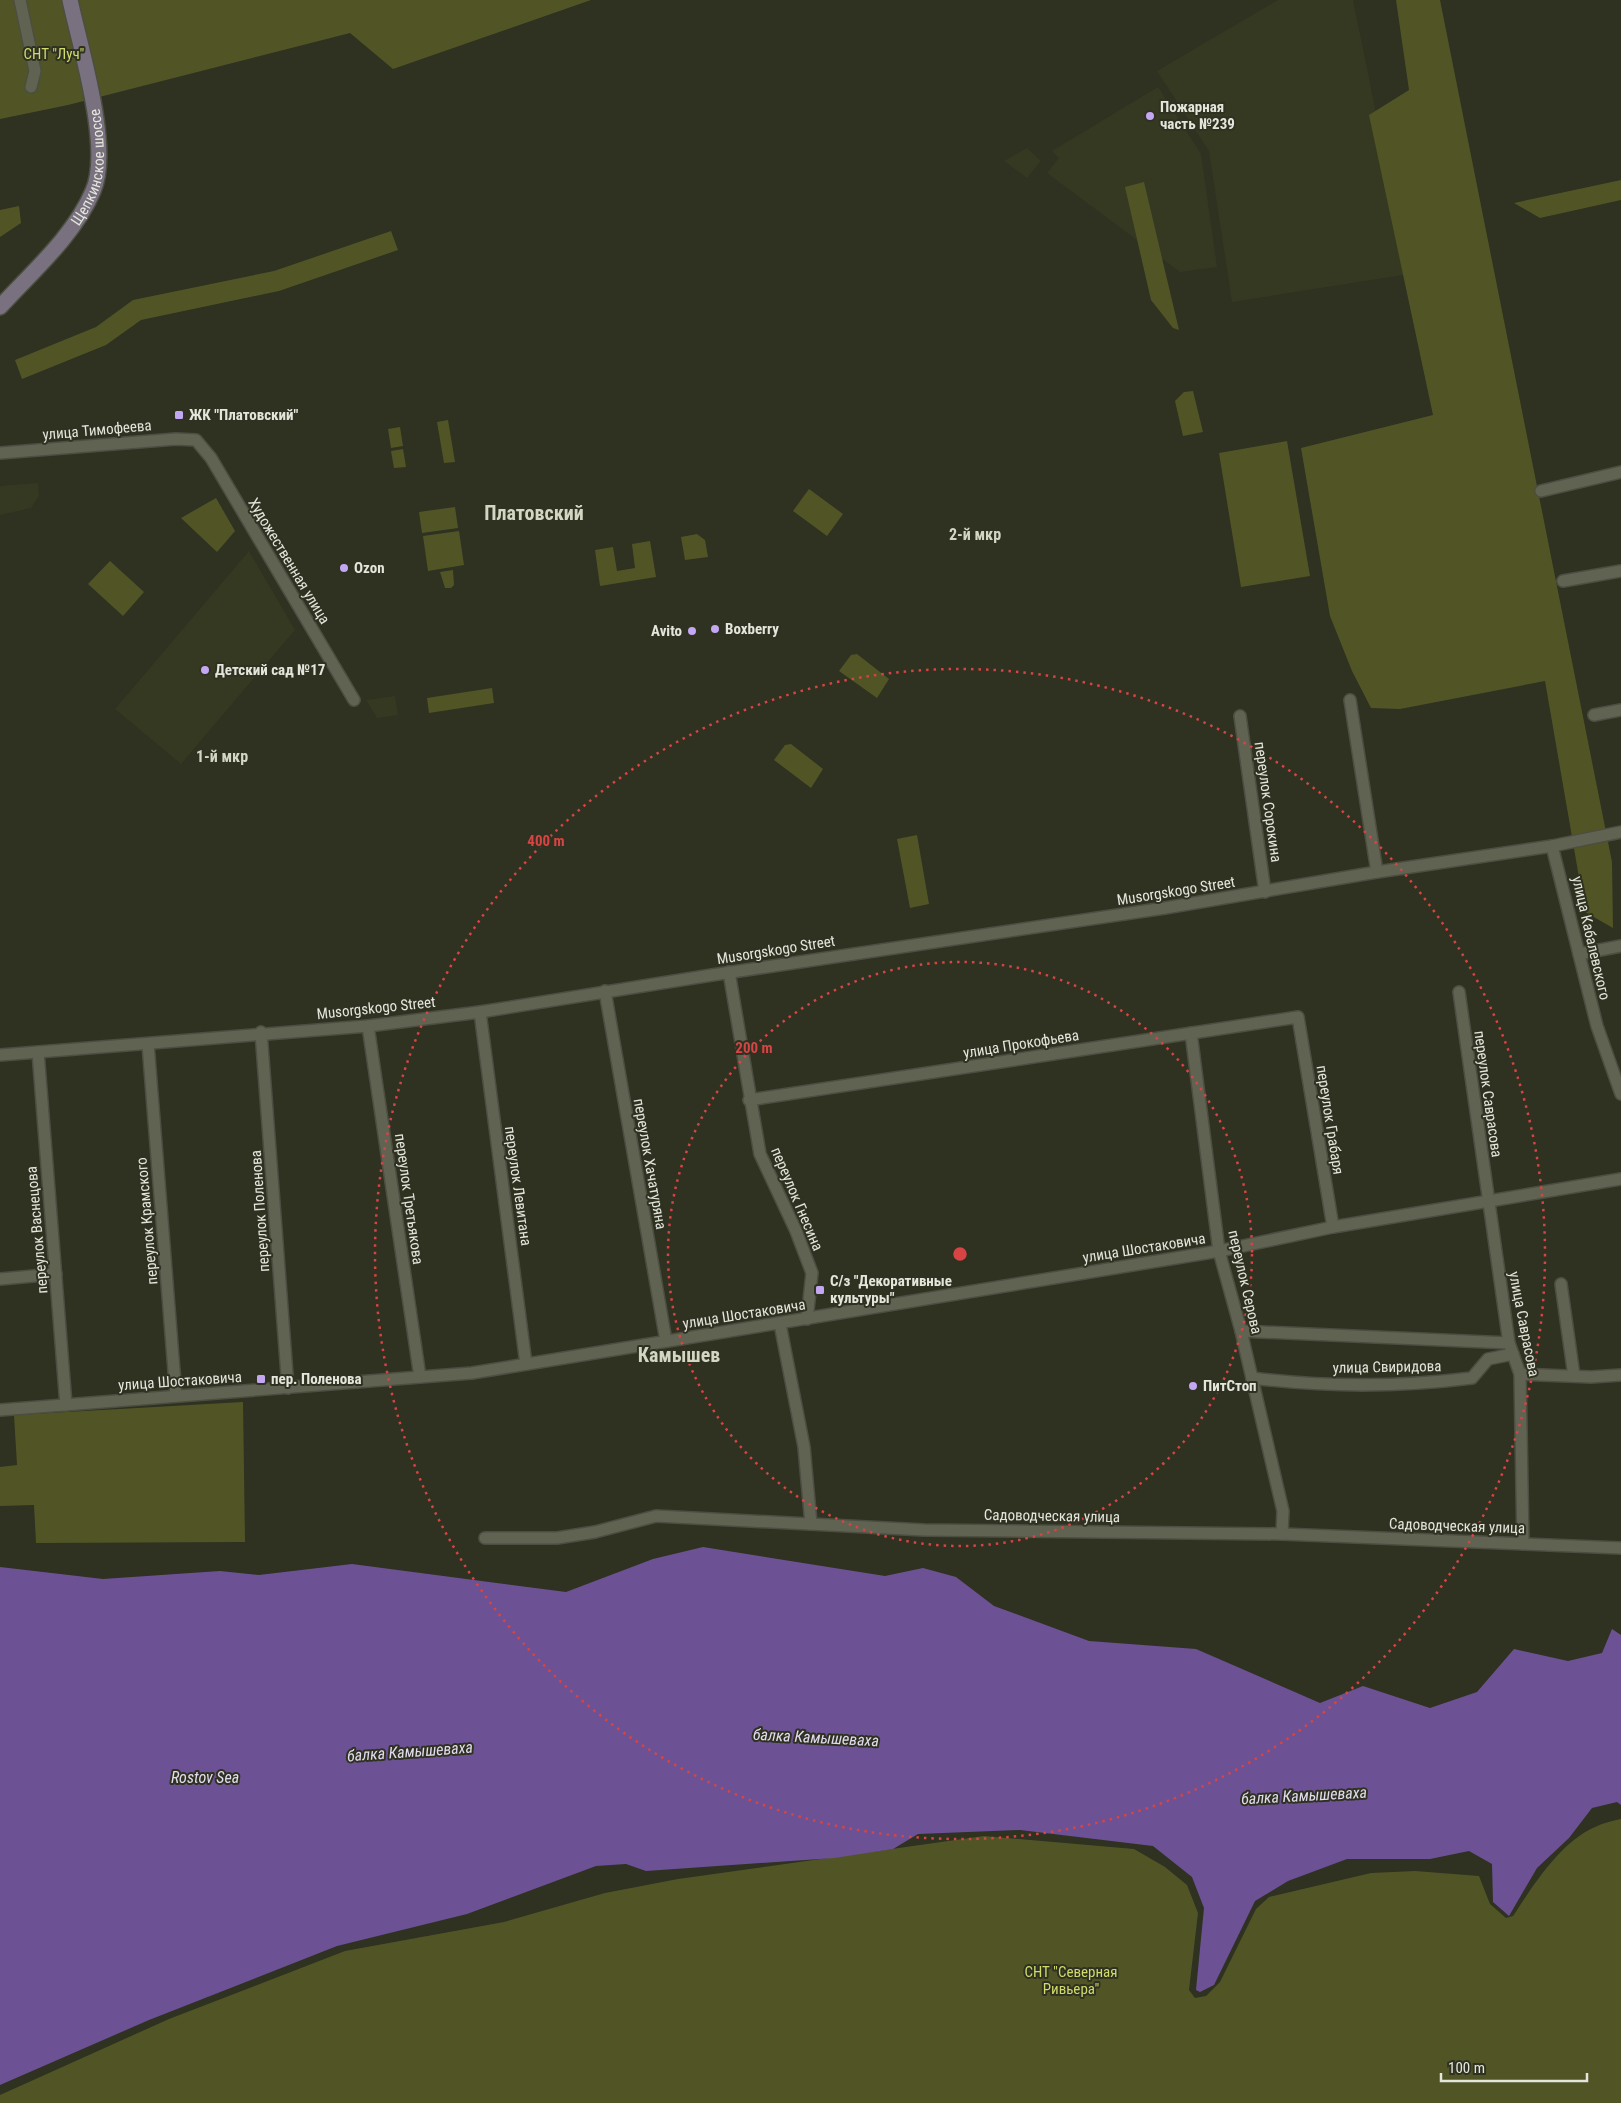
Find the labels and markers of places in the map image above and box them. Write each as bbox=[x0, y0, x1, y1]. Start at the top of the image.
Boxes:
place label: Пожарная часть №239 bbox=[1160, 98, 1235, 133]
marker: Пожарная часть №239 bbox=[1144, 110, 1156, 122]
place label: ЖК "Платовский" bbox=[189, 406, 299, 424]
marker: ЖК "Платовский" bbox=[173, 409, 185, 421]
place label: Ozon bbox=[354, 559, 385, 577]
marker: Ozon bbox=[338, 562, 350, 574]
place label: Boxberry bbox=[725, 620, 779, 638]
place label: Avito bbox=[651, 622, 682, 640]
marker: Boxberry bbox=[709, 623, 721, 635]
marker: Avito bbox=[686, 625, 698, 637]
place label: Детский сад №17 bbox=[215, 661, 325, 679]
marker: Детский сад №17 bbox=[199, 664, 211, 676]
centre of rings bbox=[951, 1245, 969, 1263]
place label: С/з "Декоративные культуры" bbox=[830, 1272, 952, 1307]
marker: С/з "Декоративные культуры" bbox=[814, 1284, 826, 1296]
place label: пер. Поленова bbox=[271, 1370, 362, 1388]
marker: пер. Поленова bbox=[255, 1373, 267, 1385]
place label: ПитСтоп bbox=[1203, 1377, 1257, 1395]
marker: ПитСтоп bbox=[1187, 1380, 1199, 1392]

